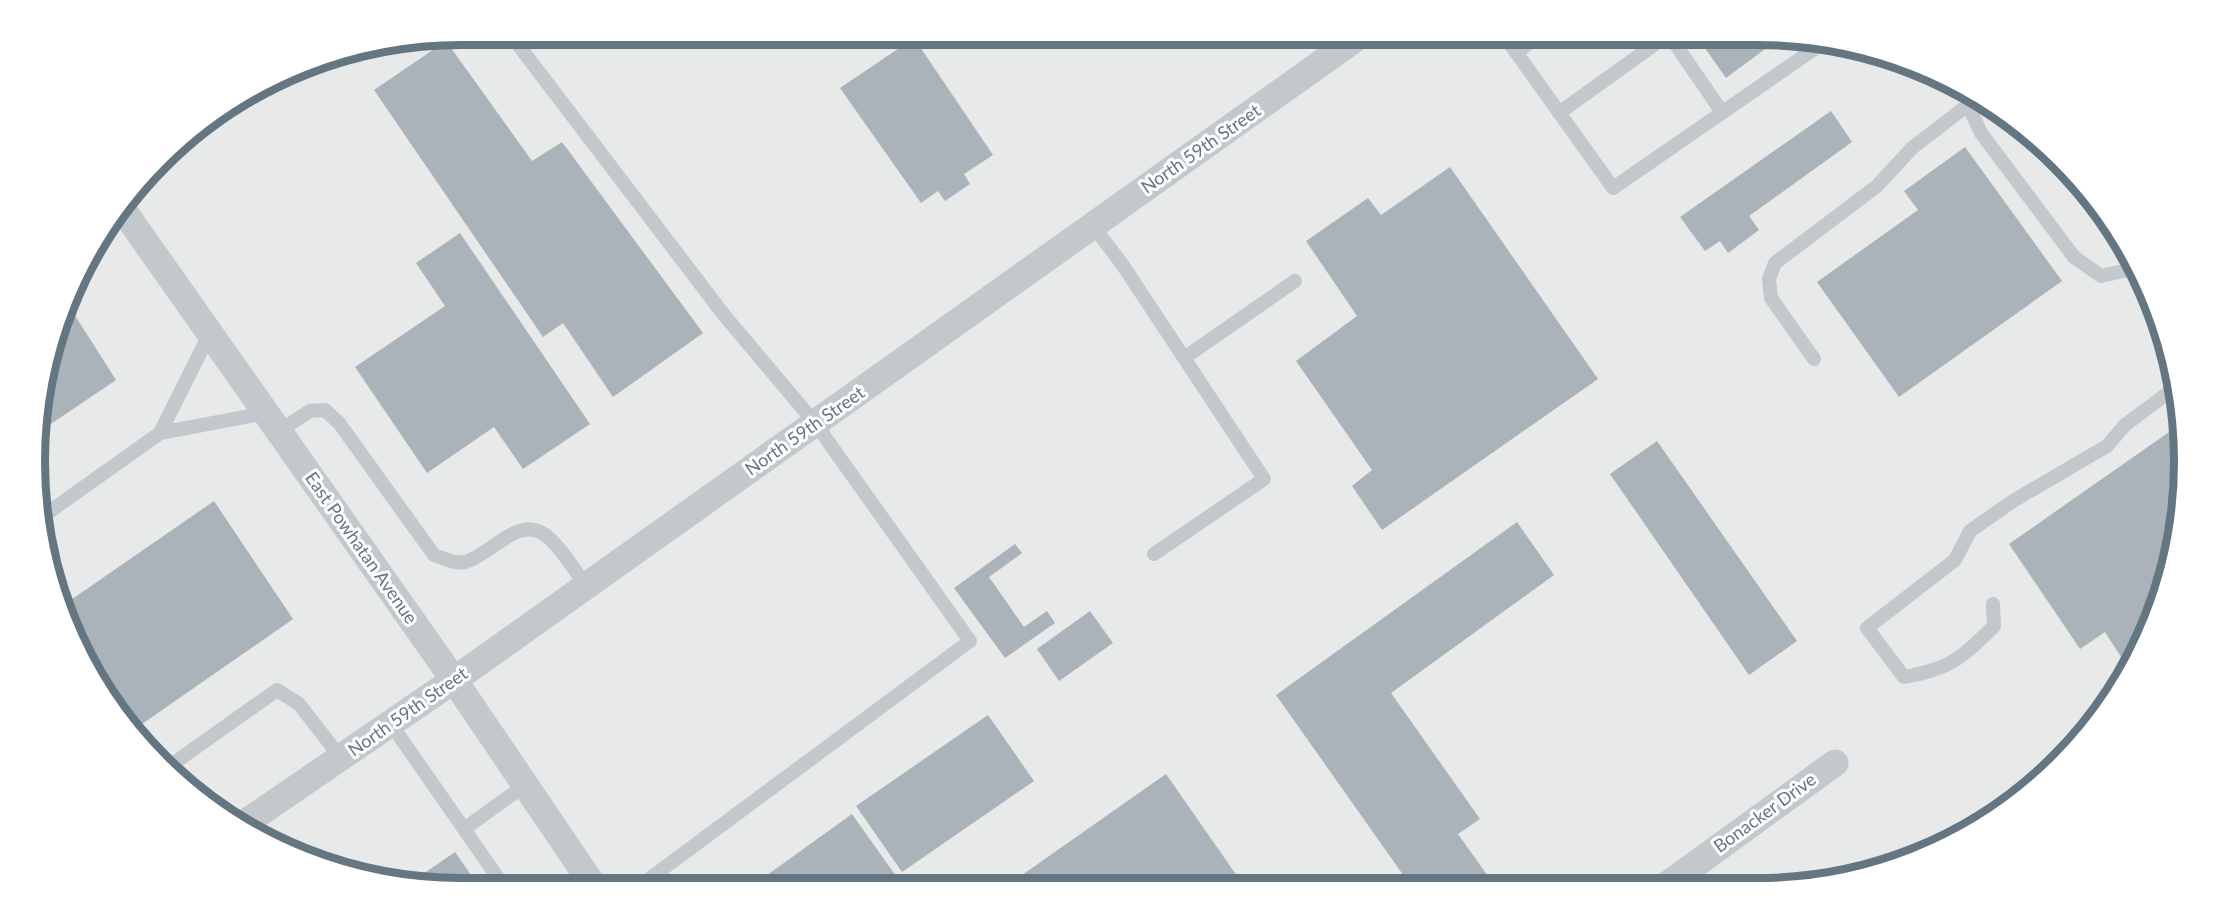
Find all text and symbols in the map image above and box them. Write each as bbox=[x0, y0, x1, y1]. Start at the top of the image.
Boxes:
street label: North 59th Street bbox=[1136, 99, 1265, 198]
street label: North 59th Street bbox=[740, 381, 869, 480]
street label: East Powhatan Avenue bbox=[301, 467, 423, 628]
street label: North 59th Street bbox=[343, 662, 472, 761]
street label: Bonacker Drive bbox=[1709, 768, 1820, 857]

